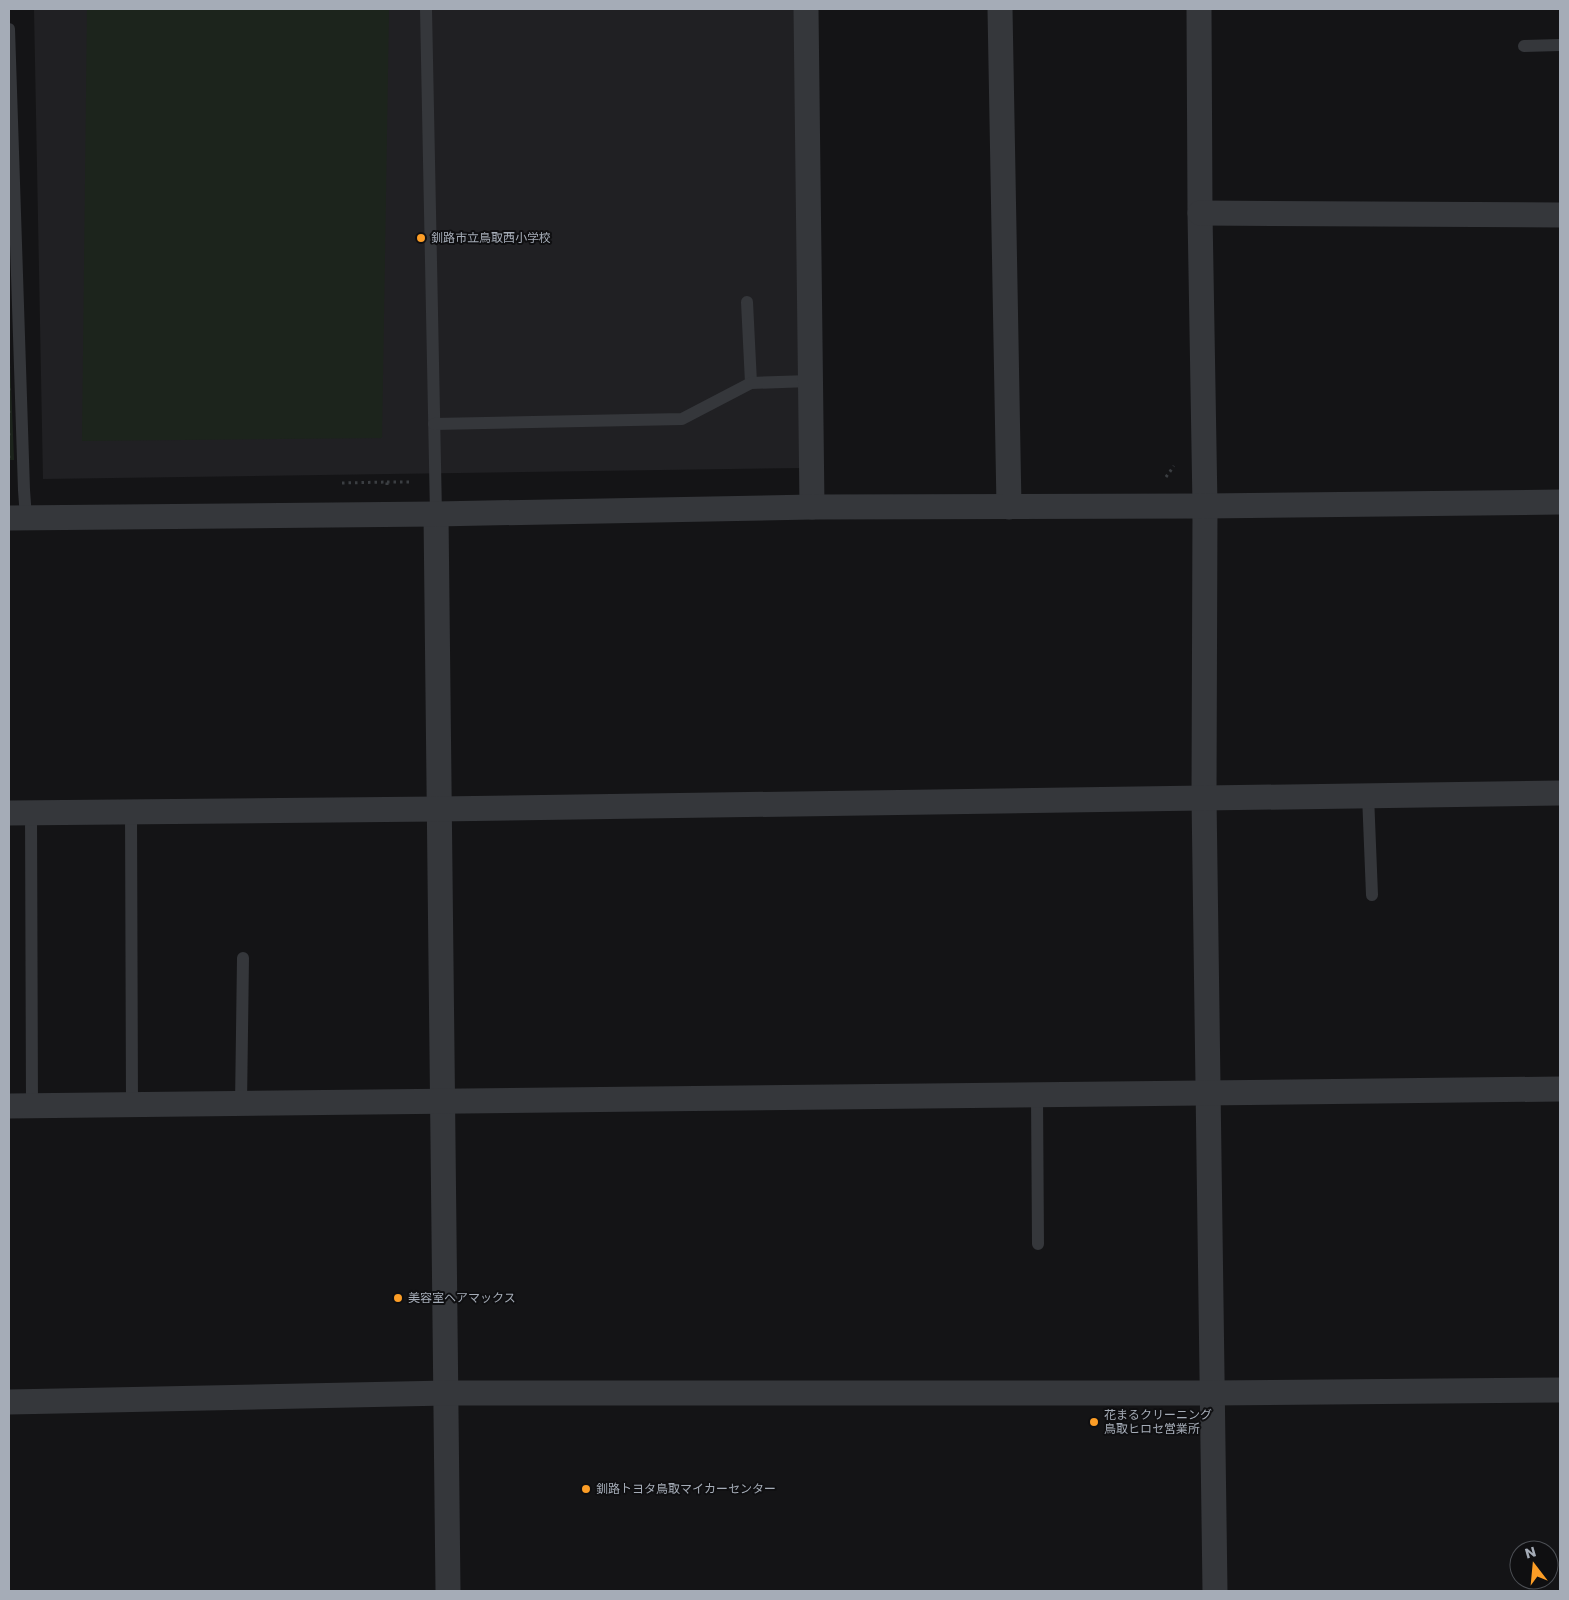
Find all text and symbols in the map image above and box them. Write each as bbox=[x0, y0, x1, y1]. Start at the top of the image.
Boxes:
place label: 釧路市立鳥取西小学校 bbox=[431, 229, 551, 246]
marker: 釧路市立鳥取西小学校 bbox=[415, 232, 427, 244]
place label: 美容室ヘアマックス bbox=[408, 1289, 516, 1306]
marker: 美容室ヘアマックス bbox=[392, 1292, 404, 1304]
place label: 花まるクリーニング 鳥取ヒロセ営業所 bbox=[1104, 1406, 1212, 1437]
marker: 花まるクリーニング 鳥取ヒロセ営業所 bbox=[1088, 1416, 1100, 1428]
place label: 釧路トヨタ鳥取マイカーセンター bbox=[596, 1480, 776, 1497]
marker: 釧路トヨタ鳥取マイカーセンター bbox=[580, 1483, 592, 1495]
north arrow bbox=[1509, 1540, 1559, 1590]
text: N bbox=[1523, 1541, 1538, 1564]

